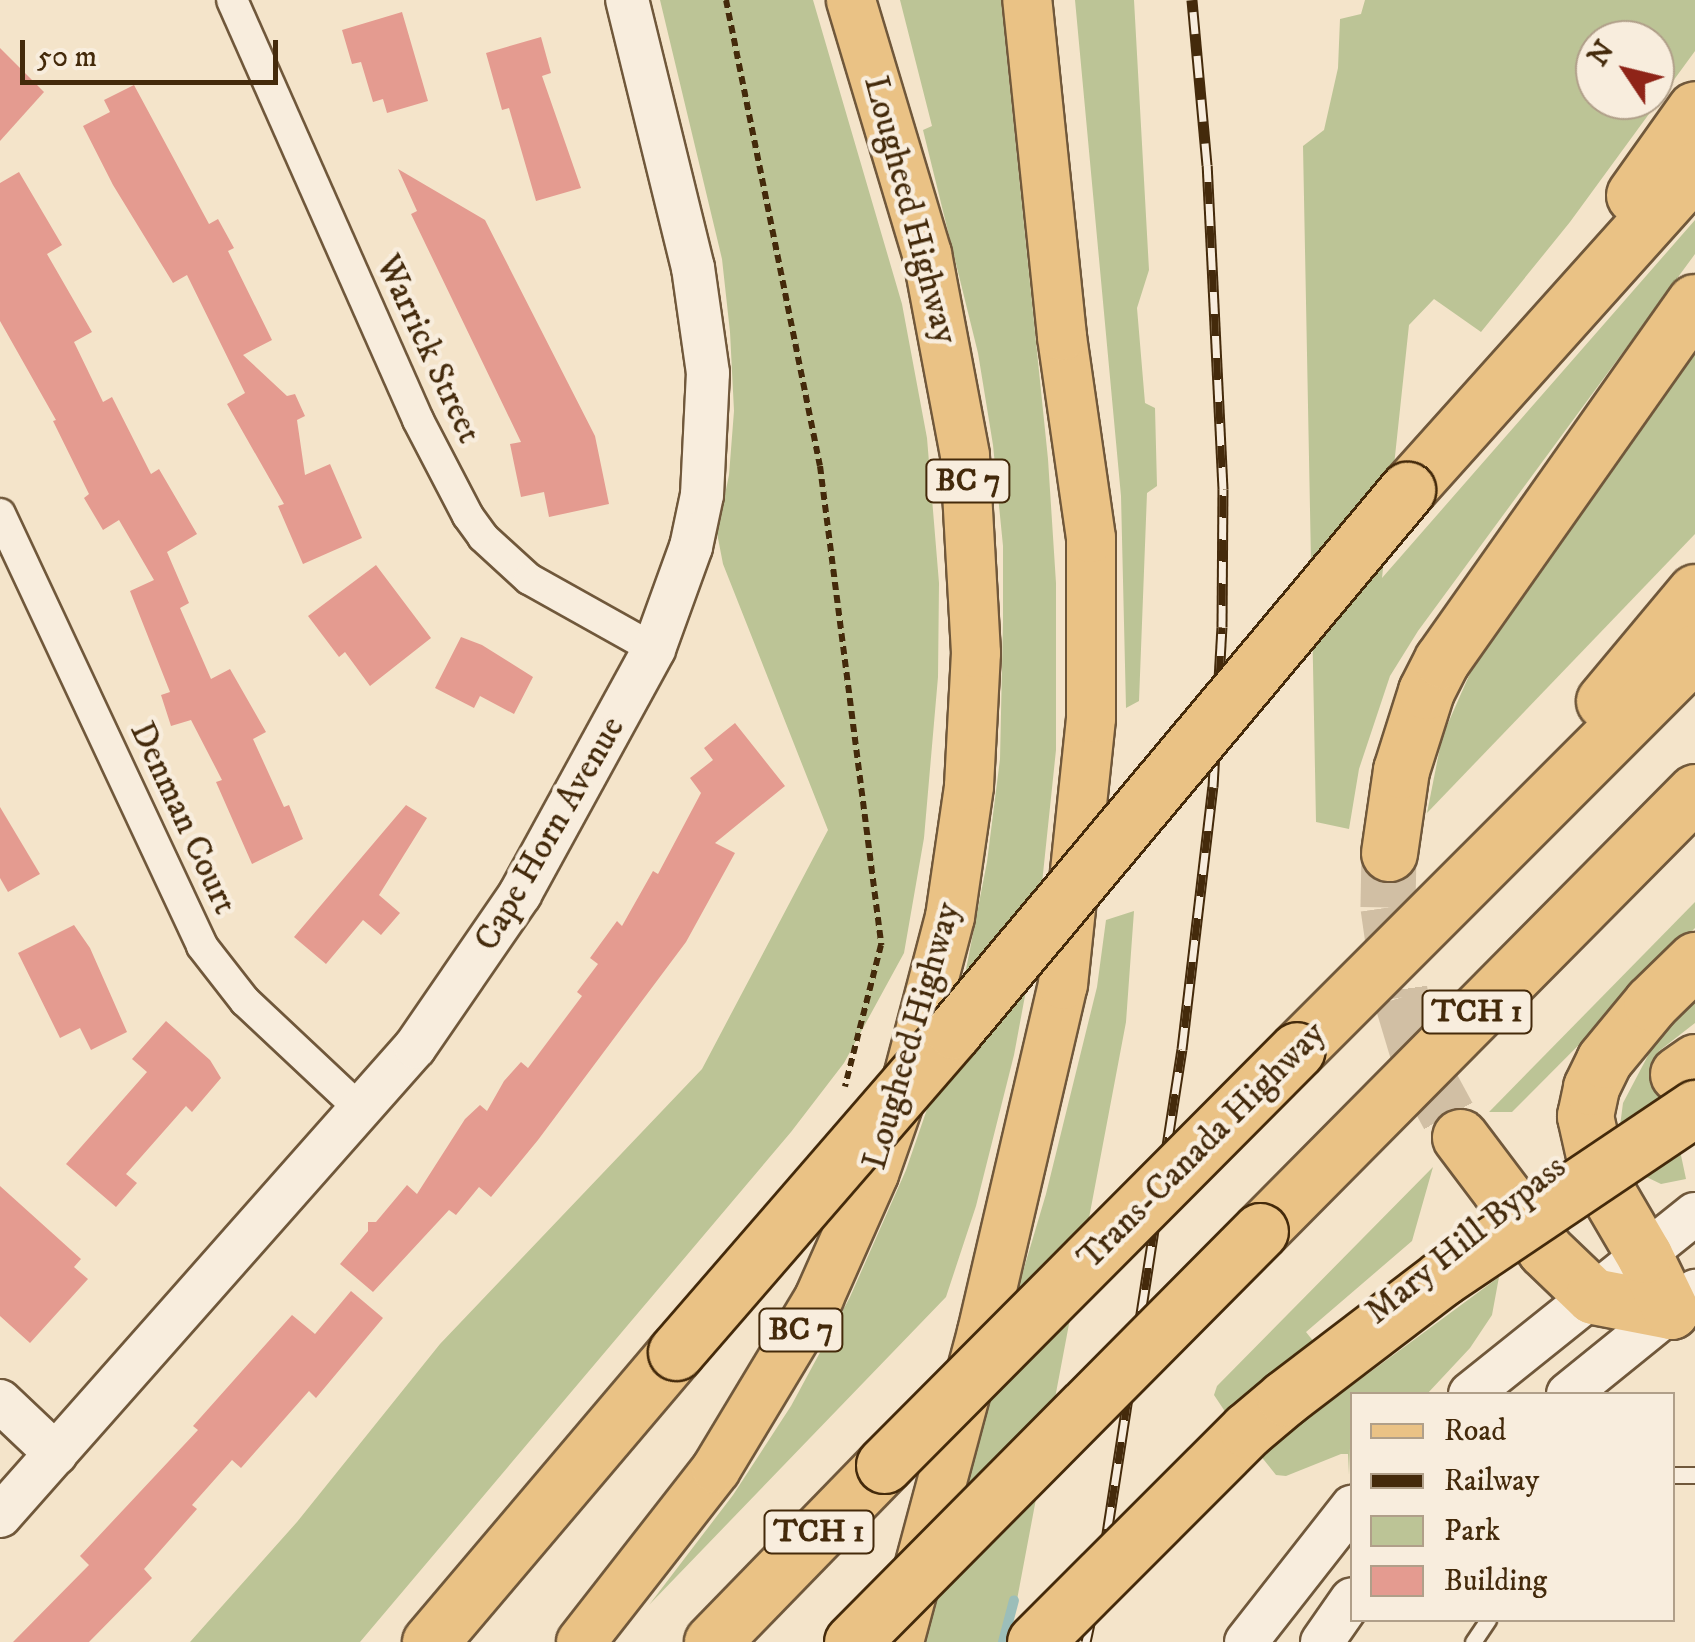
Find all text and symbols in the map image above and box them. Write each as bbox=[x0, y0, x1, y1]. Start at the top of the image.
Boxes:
scale bar bbox=[25, 20, 282, 82]
north arrow bbox=[1575, 20, 1675, 120]
text: N bbox=[1581, 34, 1623, 73]
text: 50 m bbox=[37, 39, 97, 76]
street label: Lougheed Highway bbox=[854, 71, 966, 349]
street label: Warrick Street bbox=[366, 248, 490, 450]
road number: BC 7 bbox=[923, 454, 1013, 508]
street label: Cape Horn Avenue bbox=[466, 710, 634, 958]
street label: Denman Court bbox=[120, 715, 246, 921]
street label: Lougheed Highway bbox=[854, 898, 970, 1174]
road number: TCH 1 bbox=[1420, 985, 1534, 1039]
street label: Trans-Canada Highway bbox=[1069, 1013, 1335, 1279]
street label: Mary Hill Bypass bbox=[1357, 1146, 1575, 1334]
road number: BC 7 bbox=[756, 1303, 846, 1357]
legend bbox=[1350, 1392, 1675, 1622]
text: Road bbox=[1444, 1413, 1506, 1450]
text: Railway bbox=[1444, 1463, 1539, 1500]
road number: TCH 1 bbox=[762, 1505, 876, 1559]
text: Park bbox=[1444, 1513, 1500, 1550]
text: Building bbox=[1444, 1563, 1547, 1600]

